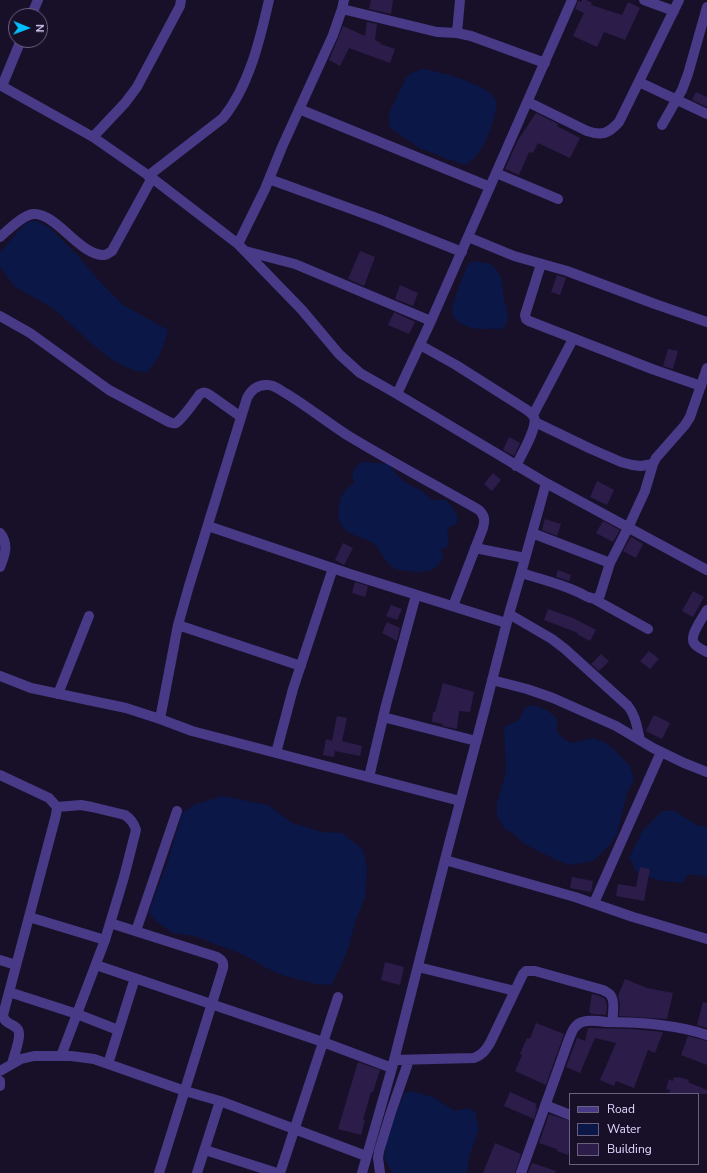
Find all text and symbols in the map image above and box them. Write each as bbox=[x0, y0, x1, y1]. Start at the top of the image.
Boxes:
north arrow bbox=[8, 8, 48, 48]
text: N bbox=[32, 24, 47, 32]
legend bbox=[569, 1093, 699, 1165]
text: Road bbox=[607, 1101, 635, 1117]
text: Water bbox=[607, 1121, 641, 1137]
text: Building bbox=[607, 1141, 652, 1157]

